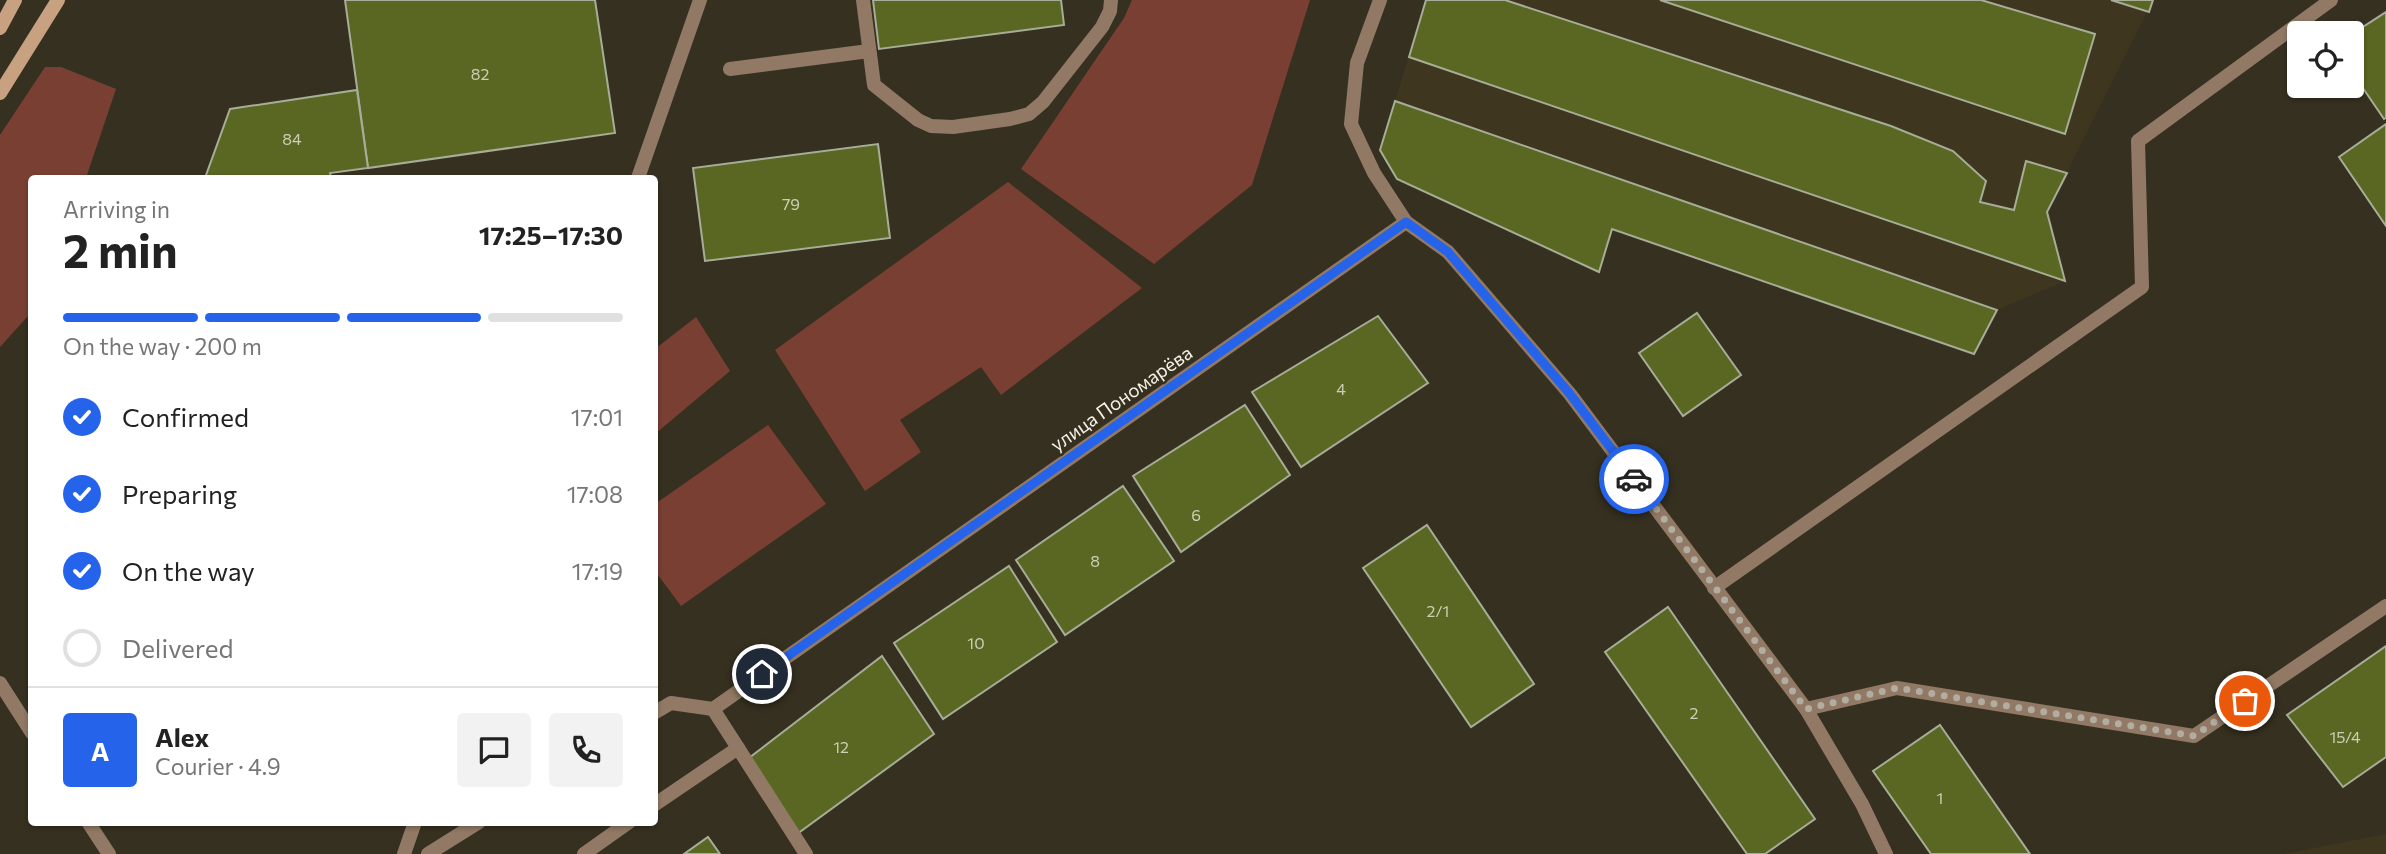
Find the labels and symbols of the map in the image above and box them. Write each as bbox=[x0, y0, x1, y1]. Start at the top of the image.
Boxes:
house number: 82 bbox=[471, 64, 489, 83]
house number: 84 bbox=[282, 129, 302, 148]
house number: 79 bbox=[782, 194, 800, 213]
street label: улица Пономарёва bbox=[1046, 340, 1196, 456]
house number: 4 bbox=[1336, 379, 1346, 398]
courier bbox=[1599, 444, 1669, 514]
house number: 6 bbox=[1191, 505, 1201, 524]
house number: 8 bbox=[1090, 551, 1100, 570]
house number: 2/1 bbox=[1427, 601, 1449, 620]
house number: 10 bbox=[967, 633, 985, 652]
pin bbox=[732, 644, 792, 704]
pin bbox=[2215, 671, 2275, 731]
house number: 2 bbox=[1690, 703, 1699, 722]
house number: 15/4 bbox=[2329, 727, 2361, 746]
house number: 12 bbox=[833, 737, 849, 756]
house number: 1 bbox=[1937, 788, 1943, 807]

